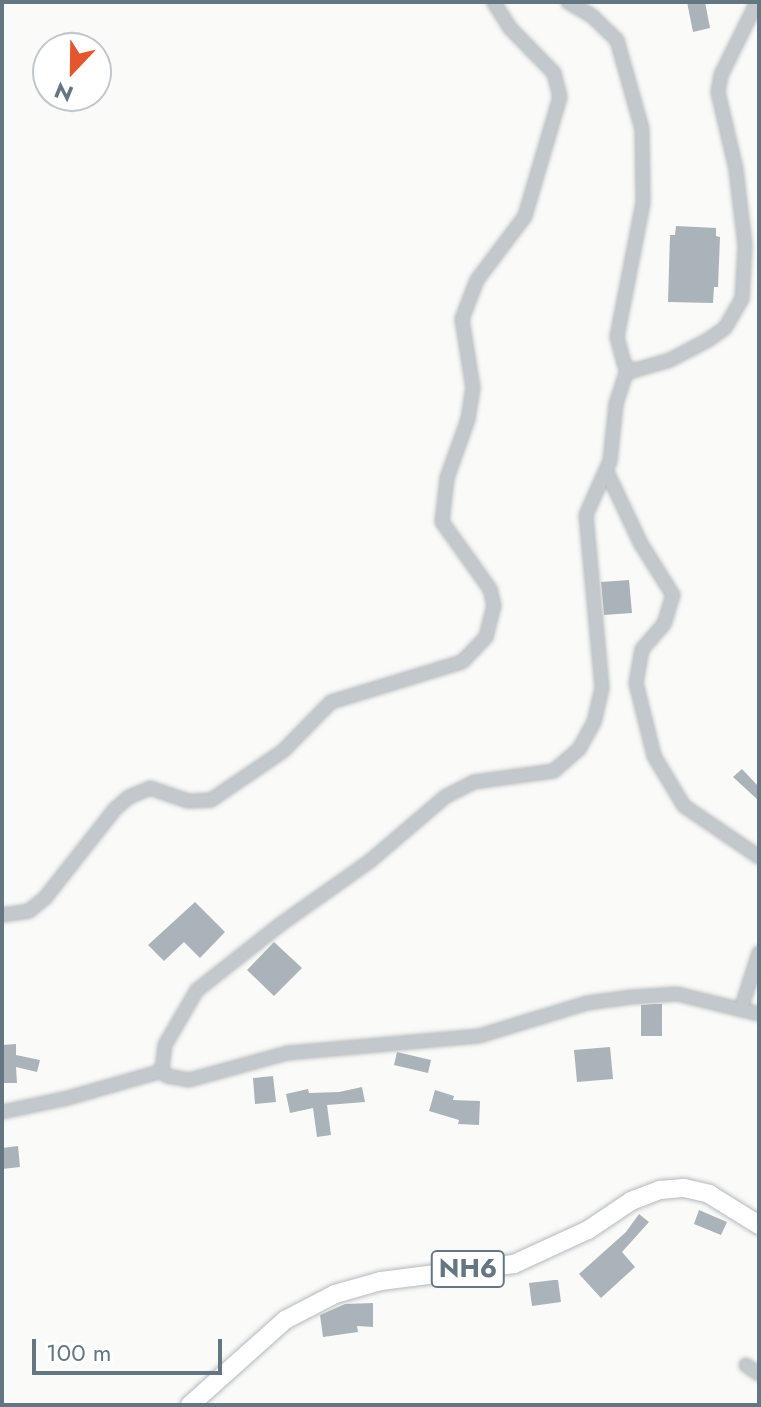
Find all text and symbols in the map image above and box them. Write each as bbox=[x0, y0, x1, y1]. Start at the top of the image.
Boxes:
north arrow bbox=[32, 32, 112, 112]
text: N bbox=[50, 74, 78, 111]
road number: NH6 bbox=[430, 1247, 506, 1291]
scale bar bbox=[36, 1323, 226, 1373]
text: 100 m bbox=[46, 1335, 112, 1370]

